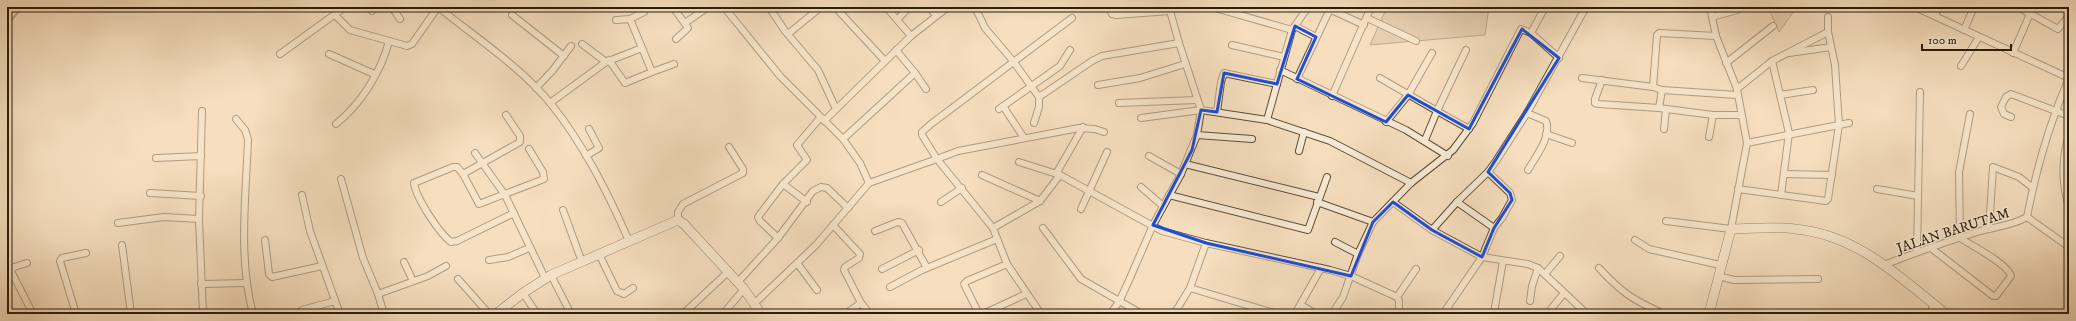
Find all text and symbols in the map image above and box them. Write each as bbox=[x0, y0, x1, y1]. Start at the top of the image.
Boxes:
scale bar bbox=[1922, 26, 2011, 52]
text: 100 m bbox=[1928, 33, 1957, 48]
street label: JALAN BARUTAM bbox=[1893, 204, 2012, 258]

